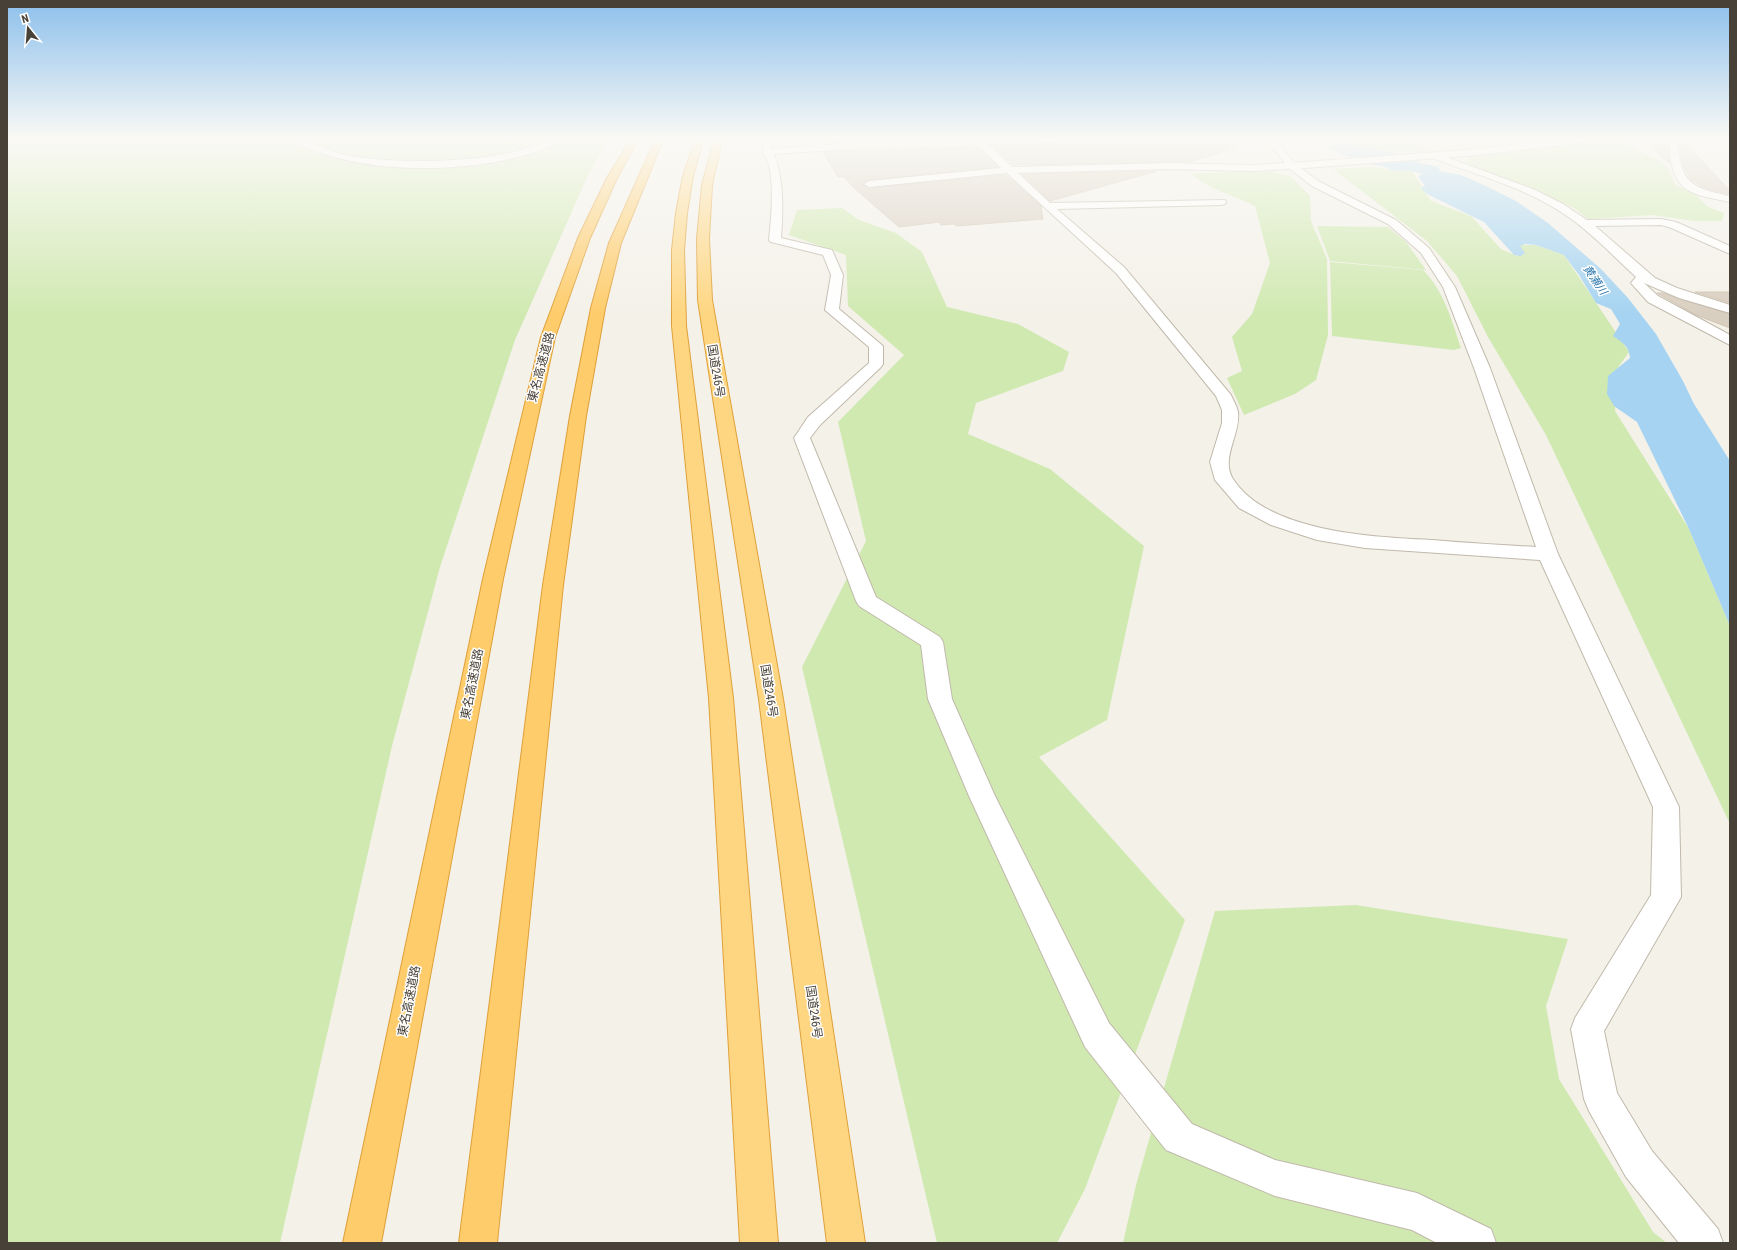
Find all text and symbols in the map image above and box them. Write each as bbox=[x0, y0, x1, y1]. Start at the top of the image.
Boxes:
north arrow bbox=[8, 8, 48, 48]
text: N bbox=[20, 12, 31, 26]
water label: 黄瀬川 bbox=[1580, 263, 1610, 298]
street label: 東名高速道路 bbox=[525, 330, 557, 404]
street label: 国道246号 bbox=[705, 343, 727, 399]
street label: 東名高速道路 bbox=[458, 647, 486, 721]
street label: 国道246号 bbox=[758, 663, 780, 719]
street label: 東名高速道路 bbox=[395, 964, 423, 1038]
street label: 国道246号 bbox=[803, 984, 825, 1040]

